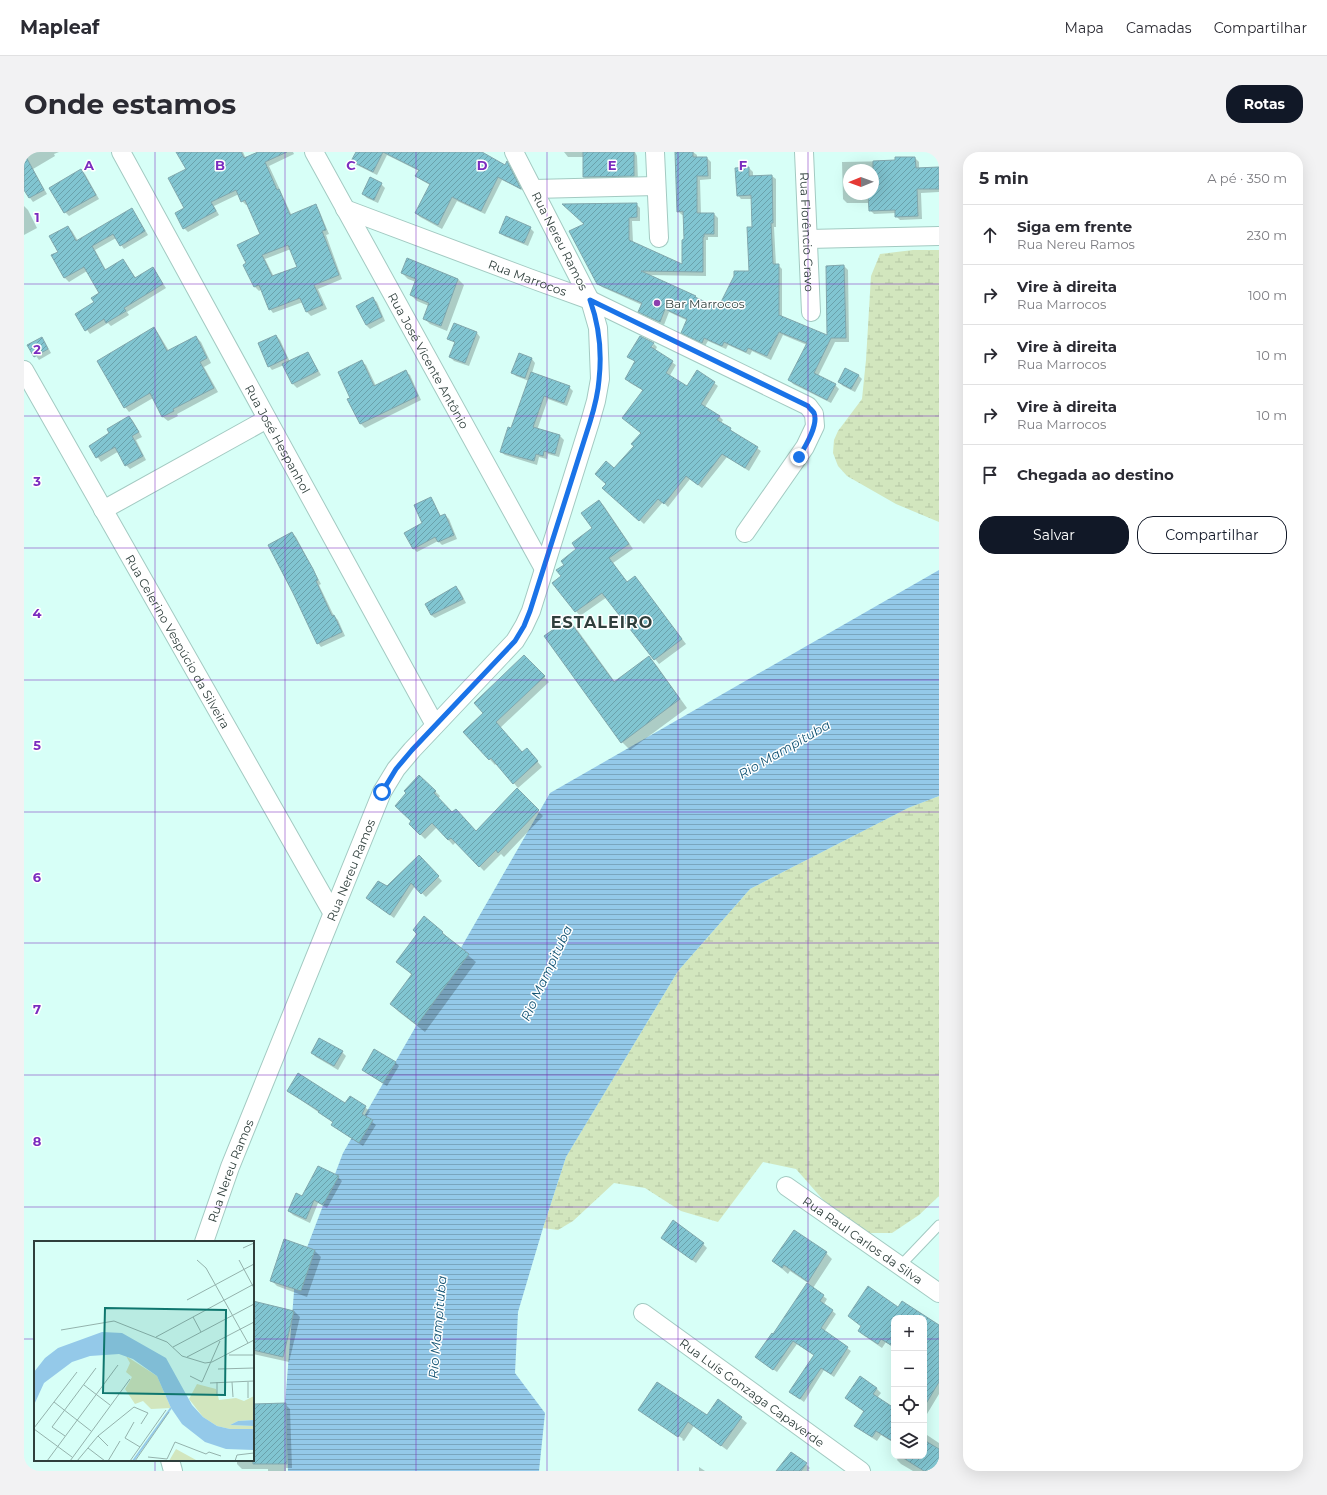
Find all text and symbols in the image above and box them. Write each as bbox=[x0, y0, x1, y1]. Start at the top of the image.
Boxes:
text: Mapleaf bbox=[20, 16, 99, 39]
text: Mapa bbox=[1065, 19, 1104, 37]
text: Camadas bbox=[1126, 19, 1192, 37]
text: Compartilhar bbox=[1214, 19, 1307, 37]
button: Rotas bbox=[1226, 85, 1303, 123]
text: Onde estamos bbox=[24, 87, 236, 121]
text: A bbox=[83, 157, 95, 173]
text: B bbox=[215, 157, 225, 173]
text: C bbox=[346, 157, 356, 173]
text: D bbox=[477, 157, 488, 173]
text: E bbox=[608, 157, 617, 173]
text: F bbox=[739, 157, 747, 173]
north arrow bbox=[843, 164, 879, 200]
text: 5 min bbox=[979, 168, 1029, 188]
text: A pé · 350 m bbox=[1207, 170, 1287, 186]
street label: Rua Florêncio Cravo bbox=[797, 172, 818, 292]
street label: Rua Nereu Ramos bbox=[529, 189, 591, 293]
text: 1 bbox=[34, 209, 40, 225]
text: Siga em frente bbox=[1017, 217, 1132, 236]
icon: ahead bbox=[979, 224, 1001, 246]
text: 230 m bbox=[1246, 227, 1287, 243]
text: Rua Nereu Ramos bbox=[1017, 236, 1135, 252]
street label: Rua Marrocos bbox=[486, 256, 569, 299]
text: Vire à direita bbox=[1017, 277, 1117, 296]
icon: right bbox=[979, 284, 1001, 306]
text: 100 m bbox=[1248, 287, 1287, 303]
street label: Rua José Vicente Antônio bbox=[385, 290, 472, 431]
place label: Bar Marrocos bbox=[665, 296, 745, 311]
text: Rua Marrocos bbox=[1017, 296, 1106, 312]
marker: Bar Marrocos bbox=[652, 298, 662, 308]
text: Vire à direita bbox=[1017, 337, 1117, 356]
text: 2 bbox=[33, 341, 41, 357]
icon: right bbox=[979, 344, 1001, 366]
text: 10 m bbox=[1257, 347, 1287, 363]
text: Rua Marrocos bbox=[1017, 356, 1106, 372]
street label: Rua José Hespanhol bbox=[242, 382, 314, 496]
text: Vire à direita bbox=[1017, 397, 1117, 416]
icon: right bbox=[979, 404, 1001, 426]
text: 10 m bbox=[1257, 407, 1287, 423]
text: Rua Marrocos bbox=[1017, 416, 1106, 432]
route end bbox=[790, 448, 808, 466]
icon: arrive bbox=[979, 464, 1001, 486]
text: Chegada ao destino bbox=[1017, 465, 1174, 484]
text: 3 bbox=[32, 473, 41, 489]
button: Salvar bbox=[979, 516, 1129, 554]
button: Compartilhar bbox=[1137, 516, 1287, 554]
street label: Rua Celerino Vespúcio da Silveira bbox=[123, 552, 234, 731]
text: 4 bbox=[33, 605, 42, 621]
district label: ESTALEIRO bbox=[551, 613, 653, 632]
water label: Rio Mampituba bbox=[735, 716, 833, 782]
text: 5 bbox=[33, 737, 41, 753]
route start bbox=[373, 783, 391, 801]
street label: Rua Nereu Ramos bbox=[323, 816, 378, 923]
text: 6 bbox=[33, 869, 42, 885]
water label: Rio Mampituba bbox=[517, 923, 575, 1023]
text: 7 bbox=[33, 1001, 41, 1017]
street label: Rua Nereu Ramos bbox=[204, 1117, 256, 1224]
text: 8 bbox=[33, 1133, 42, 1149]
street label: Rua Raul Carlos da Silva bbox=[800, 1193, 926, 1287]
inset map bbox=[34, 1241, 254, 1461]
water label: Rio Mampituba bbox=[425, 1275, 449, 1379]
map controls bbox=[891, 1315, 927, 1459]
button: + bbox=[891, 1315, 927, 1351]
street label: Rua Luís Gonzaga Capaverde bbox=[677, 1335, 828, 1450]
button: − bbox=[891, 1351, 927, 1387]
button: locate bbox=[891, 1387, 927, 1423]
button: layers bbox=[891, 1423, 927, 1459]

